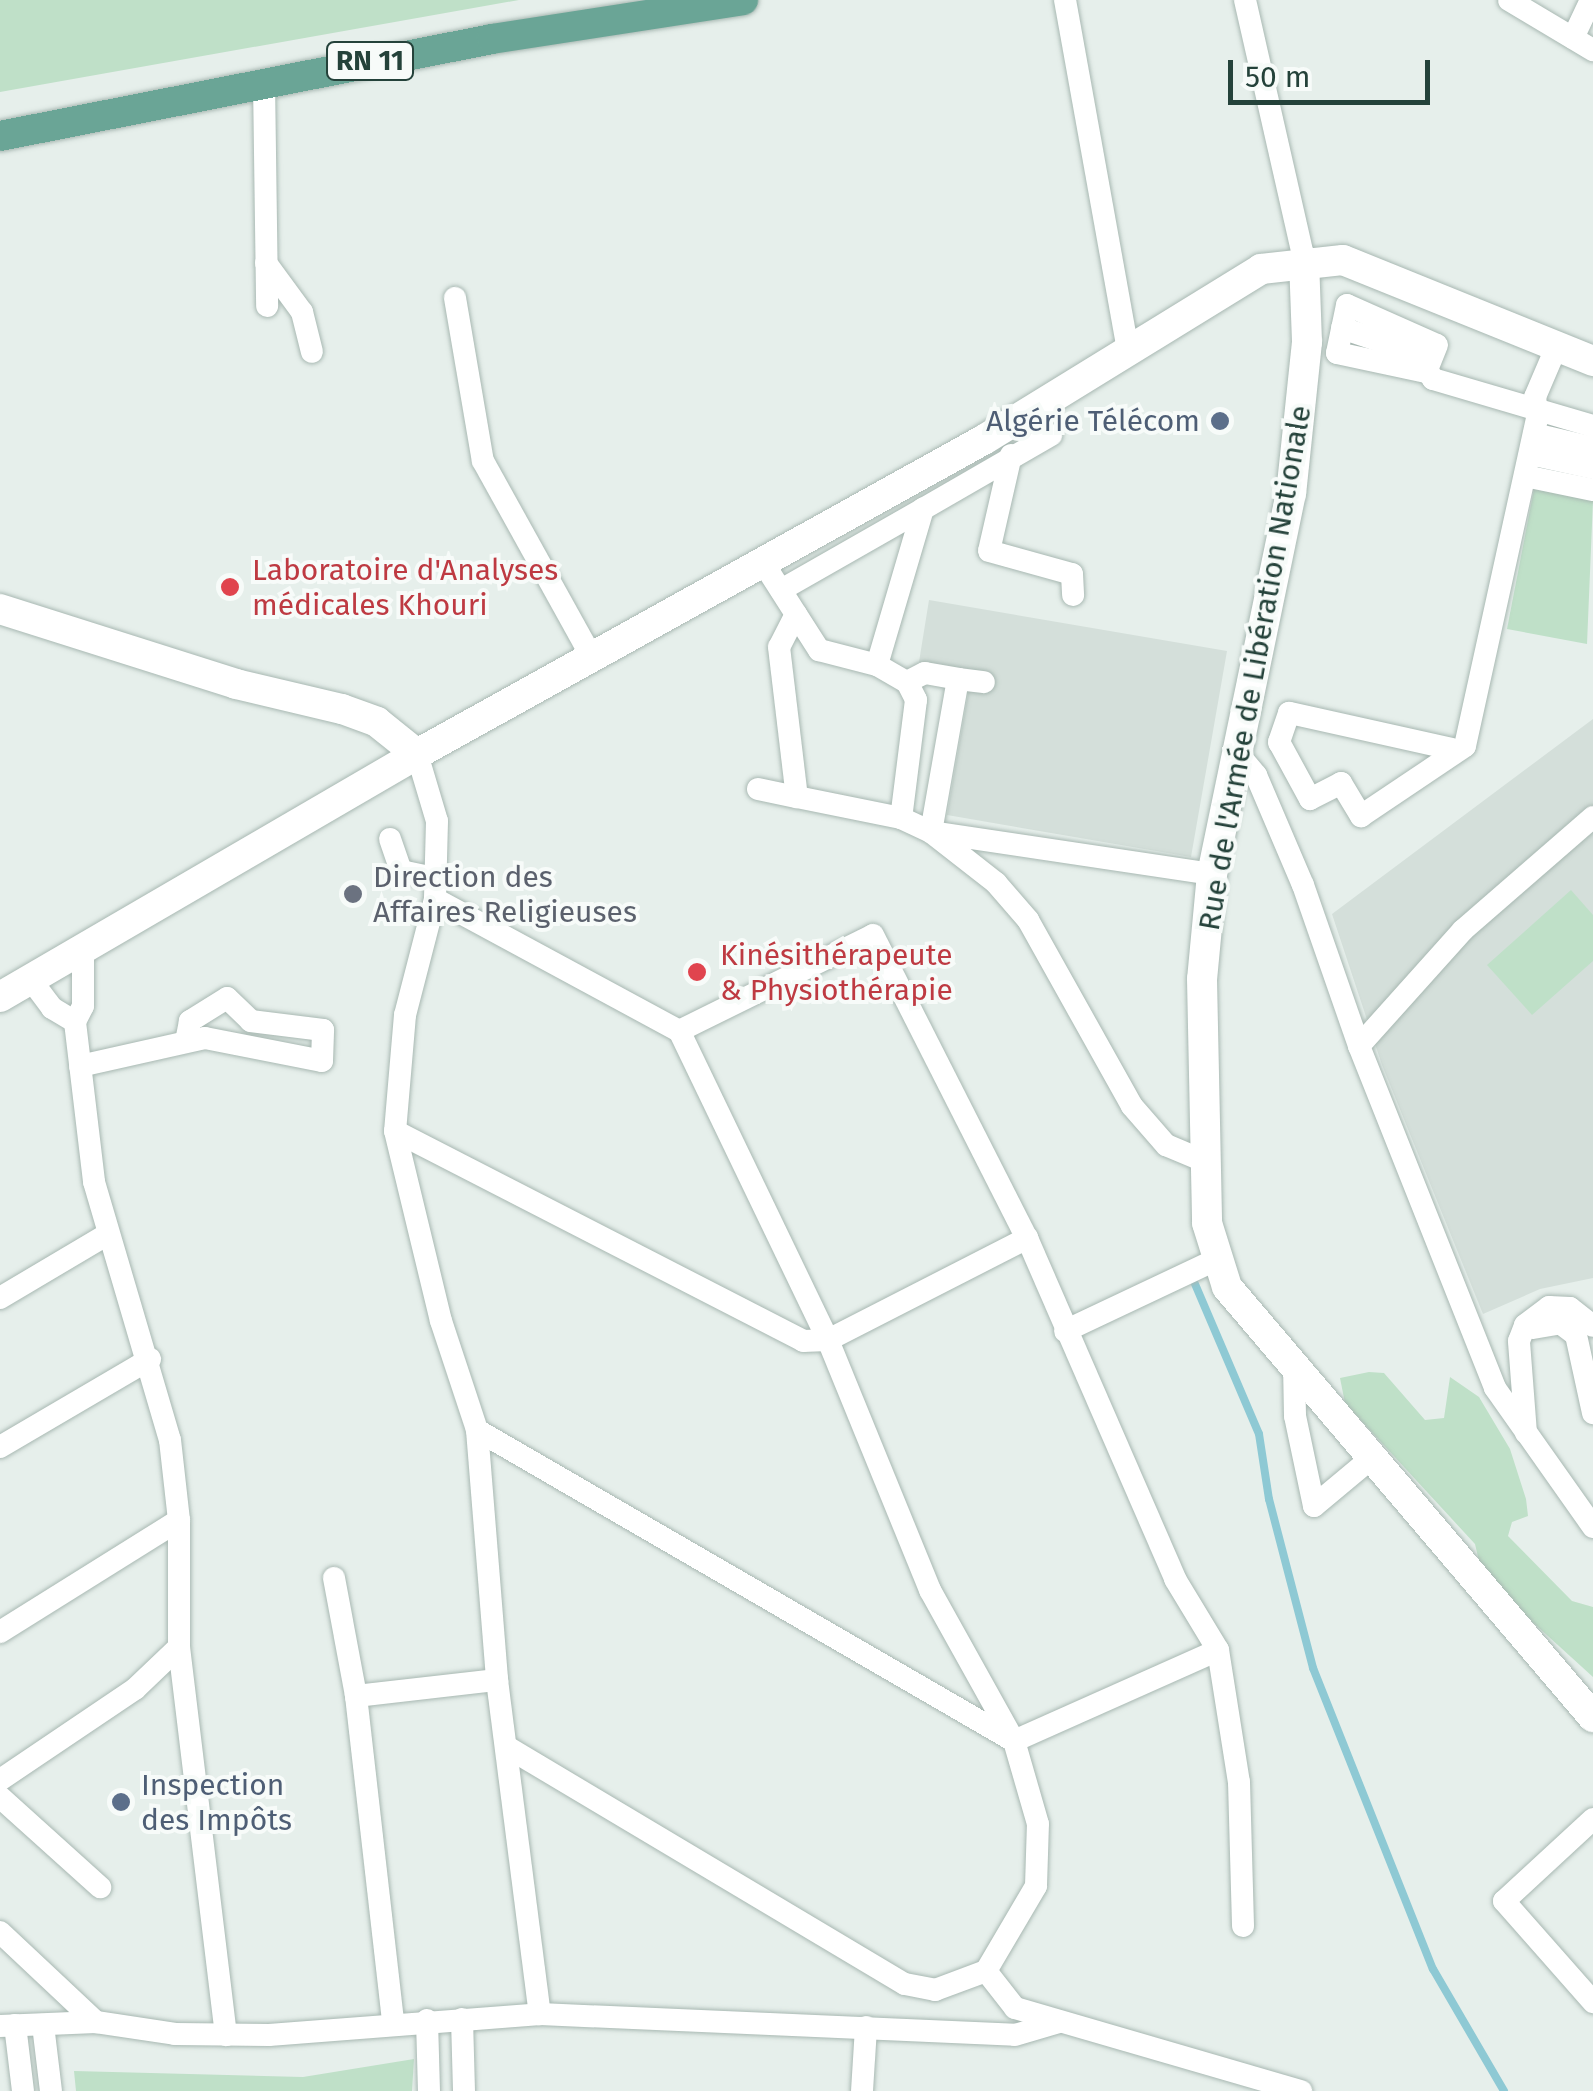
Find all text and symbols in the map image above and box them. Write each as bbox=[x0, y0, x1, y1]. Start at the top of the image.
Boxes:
road number: RN 11 bbox=[325, 38, 415, 84]
scale bar bbox=[1233, 40, 1436, 102]
text: 50 m bbox=[1245, 59, 1310, 95]
place label: Algérie Télécom bbox=[986, 403, 1200, 439]
street label: Rue de l'Armée de Libération Nationale bbox=[1191, 403, 1319, 933]
marker: Algérie Télécom bbox=[1209, 410, 1231, 432]
place label: Laboratoire d'Analyses médicales Khouri bbox=[252, 552, 558, 622]
marker: Laboratoire d'Analyses médicales Khouri bbox=[217, 574, 243, 600]
place label: Direction des Affaires Religieuses bbox=[373, 859, 637, 930]
marker: Direction des Affaires Religieuses bbox=[342, 883, 364, 905]
place label: Kinésithérapeute & Physiothérapie bbox=[720, 937, 953, 1008]
marker: Kinésithérapeute & Physiothérapie bbox=[684, 959, 710, 985]
place label: Inspection des Impôts bbox=[141, 1767, 292, 1838]
marker: Inspection des Impôts bbox=[110, 1791, 132, 1813]

